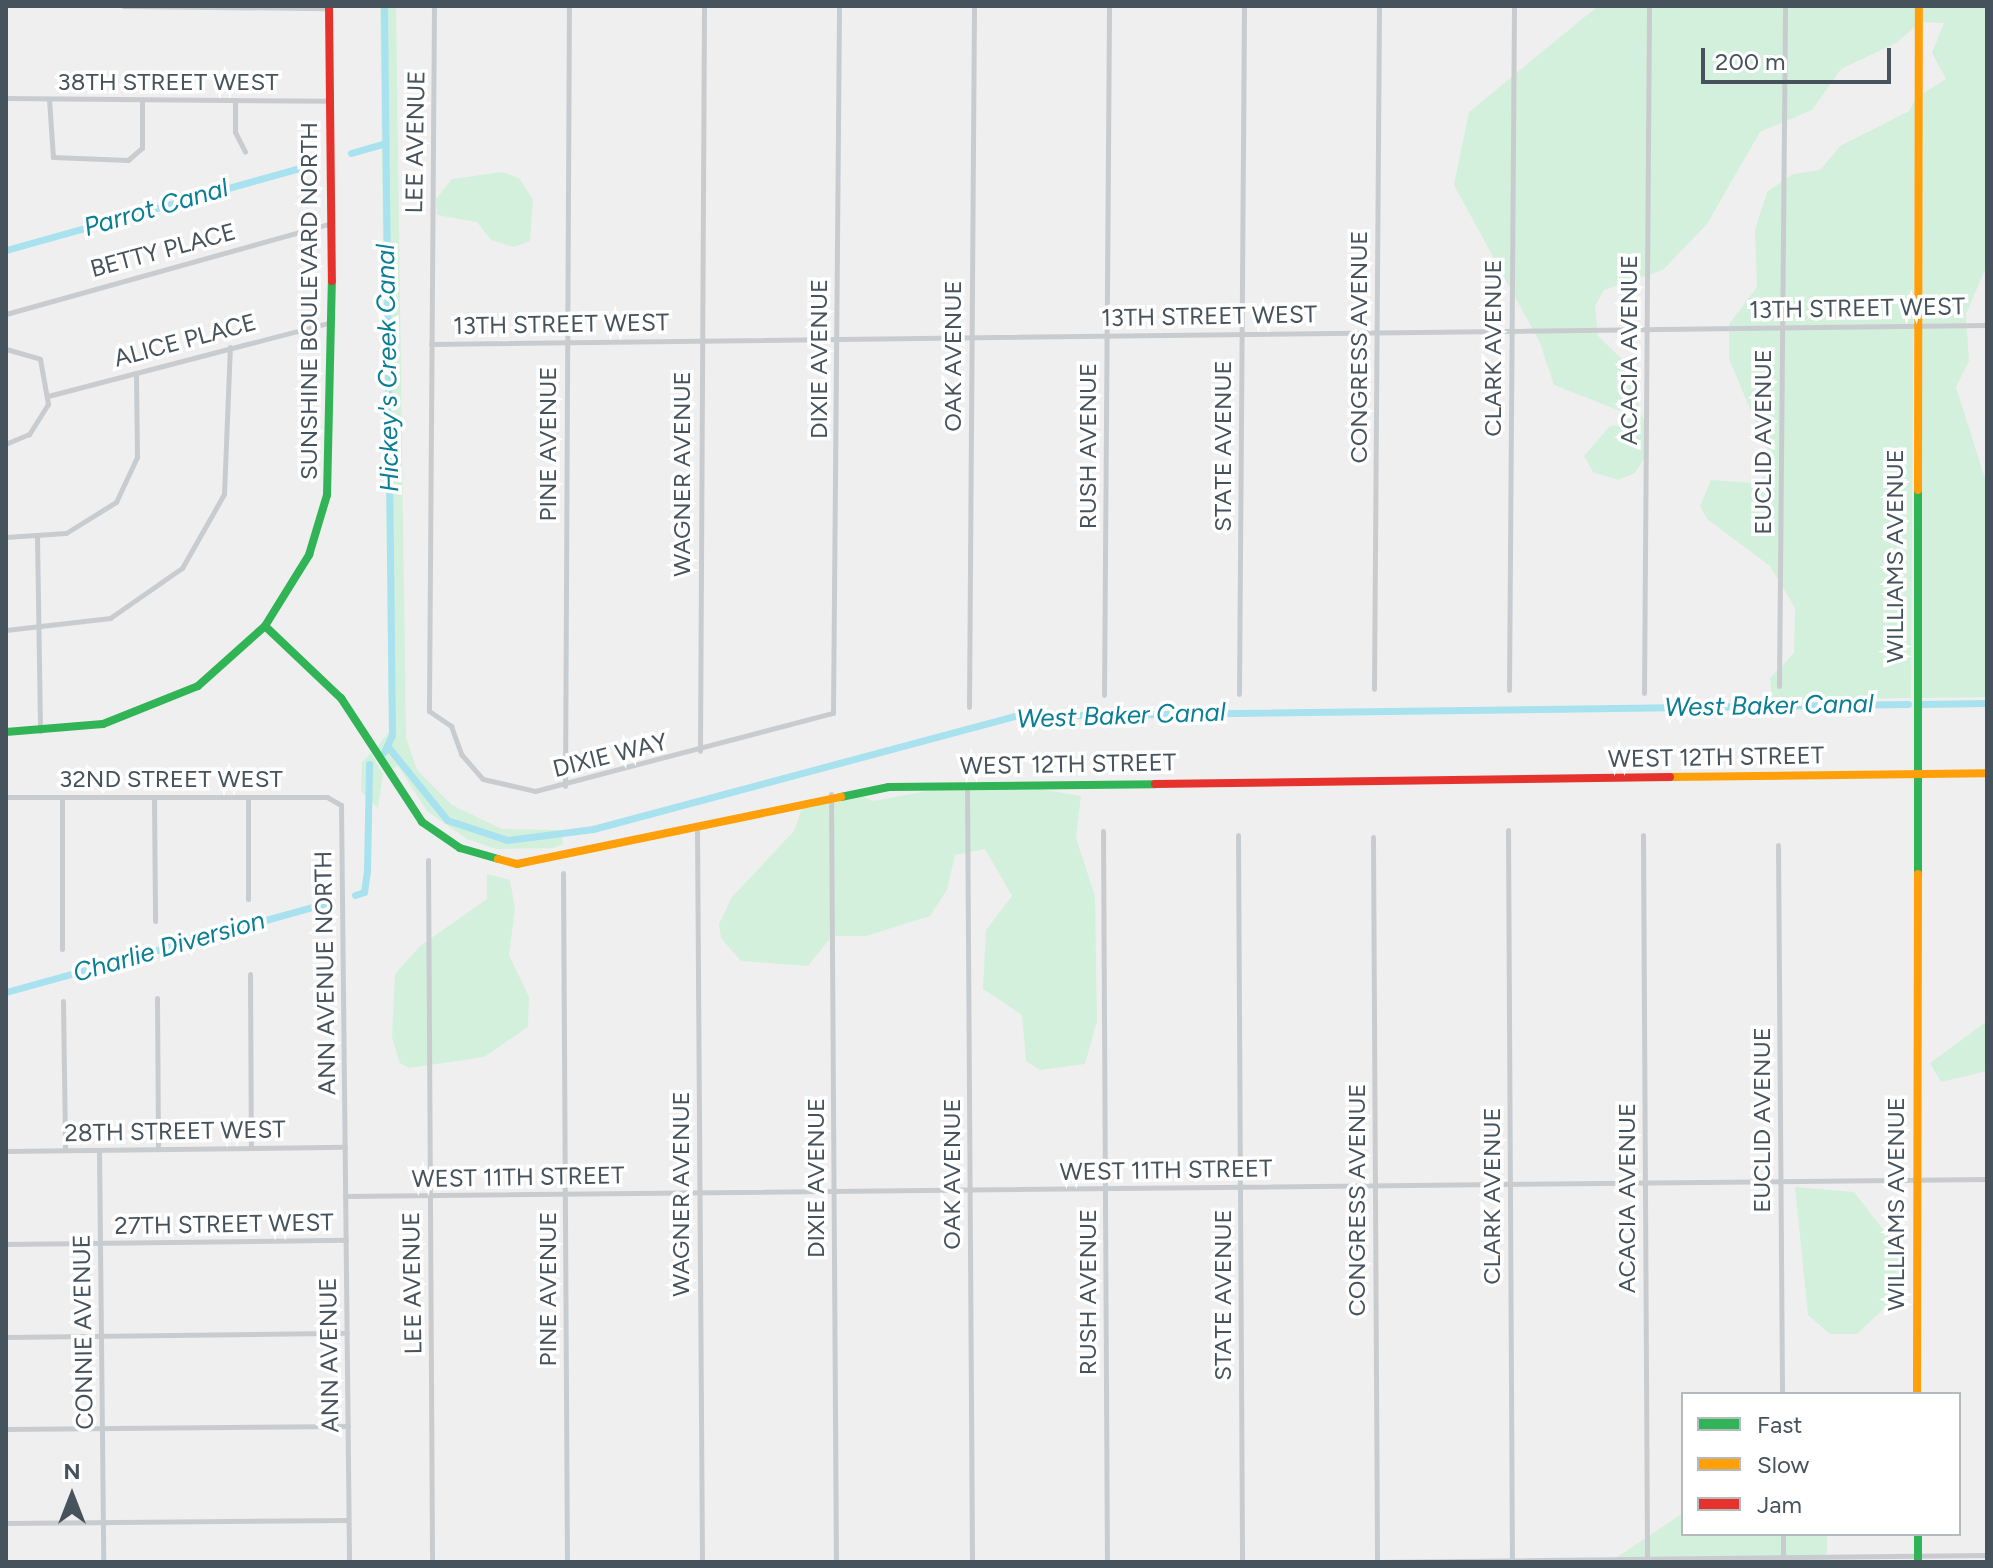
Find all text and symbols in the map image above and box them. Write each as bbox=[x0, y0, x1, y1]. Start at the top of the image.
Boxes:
scale bar bbox=[1705, 32, 1895, 82]
text: 200 m bbox=[1715, 47, 1786, 76]
street label: 38TH STREET WEST bbox=[58, 68, 278, 96]
street label: LEE AVENUE bbox=[399, 70, 431, 214]
street label: SUNSHINE BOULEVARD NORTH bbox=[295, 122, 323, 480]
water label: Parrot Canal bbox=[80, 172, 232, 244]
street label: BETTY PLACE bbox=[87, 217, 239, 283]
street label: CONGRESS AVENUE bbox=[1345, 230, 1373, 464]
water label: Hickey's Creek Canal bbox=[370, 244, 406, 492]
street label: ACACIA AVENUE bbox=[1615, 255, 1643, 445]
street label: CLARK AVENUE bbox=[1479, 259, 1507, 437]
street label: DIXIE AVENUE bbox=[805, 279, 833, 439]
street label: OAK AVENUE bbox=[939, 280, 967, 432]
street label: 13TH STREET WEST bbox=[1749, 292, 1965, 324]
street label: 13TH STREET WEST bbox=[1101, 300, 1317, 332]
street label: ALICE PLACE bbox=[111, 307, 259, 373]
street label: 13TH STREET WEST bbox=[453, 308, 669, 340]
street label: EUCLID AVENUE bbox=[1749, 349, 1777, 535]
street label: STATE AVENUE bbox=[1209, 360, 1237, 532]
street label: RUSH AVENUE bbox=[1074, 363, 1102, 529]
street label: PINE AVENUE bbox=[534, 367, 562, 521]
street label: WAGNER AVENUE bbox=[668, 371, 696, 577]
street label: WILLIAMS AVENUE bbox=[1881, 449, 1909, 663]
water label: West Baker Canal bbox=[1664, 689, 1874, 723]
water label: West Baker Canal bbox=[1016, 697, 1226, 735]
street label: DIXIE WAY bbox=[550, 727, 670, 783]
street label: WEST 12TH STREET bbox=[1608, 741, 1824, 773]
street label: WEST 12TH STREET bbox=[960, 748, 1176, 780]
street label: 32ND STREET WEST bbox=[59, 765, 283, 793]
street label: ANN AVENUE NORTH bbox=[308, 851, 342, 1095]
water label: Charlie Diversion bbox=[70, 905, 268, 989]
street label: EUCLID AVENUE bbox=[1748, 1027, 1776, 1213]
street label: CONGRESS AVENUE bbox=[1343, 1083, 1371, 1317]
street label: WAGNER AVENUE bbox=[667, 1091, 695, 1297]
street label: WILLIAMS AVENUE bbox=[1882, 1097, 1910, 1311]
street label: DIXIE AVENUE bbox=[802, 1098, 830, 1258]
street label: OAK AVENUE bbox=[938, 1098, 966, 1250]
street label: ACACIA AVENUE bbox=[1613, 1103, 1641, 1293]
street label: CLARK AVENUE bbox=[1478, 1107, 1506, 1285]
street label: 28TH STREET WEST bbox=[64, 1115, 286, 1147]
street label: WEST 11TH STREET bbox=[1059, 1154, 1273, 1186]
street label: WEST 11TH STREET bbox=[411, 1161, 625, 1193]
street label: 27TH STREET WEST bbox=[114, 1208, 334, 1240]
street label: RUSH AVENUE bbox=[1074, 1209, 1102, 1375]
street label: STATE AVENUE bbox=[1209, 1209, 1237, 1381]
street label: LEE AVENUE bbox=[396, 1211, 428, 1355]
street label: PINE AVENUE bbox=[534, 1212, 562, 1366]
street label: CONNIE AVENUE bbox=[67, 1234, 99, 1430]
street label: ANN AVENUE bbox=[313, 1277, 345, 1433]
legend bbox=[1681, 1392, 1961, 1536]
text: Fast bbox=[1757, 1410, 1802, 1439]
text: Slow bbox=[1757, 1450, 1809, 1479]
north arrow bbox=[32, 1456, 112, 1536]
text: N bbox=[63, 1458, 81, 1485]
text: Jam bbox=[1757, 1490, 1802, 1519]

